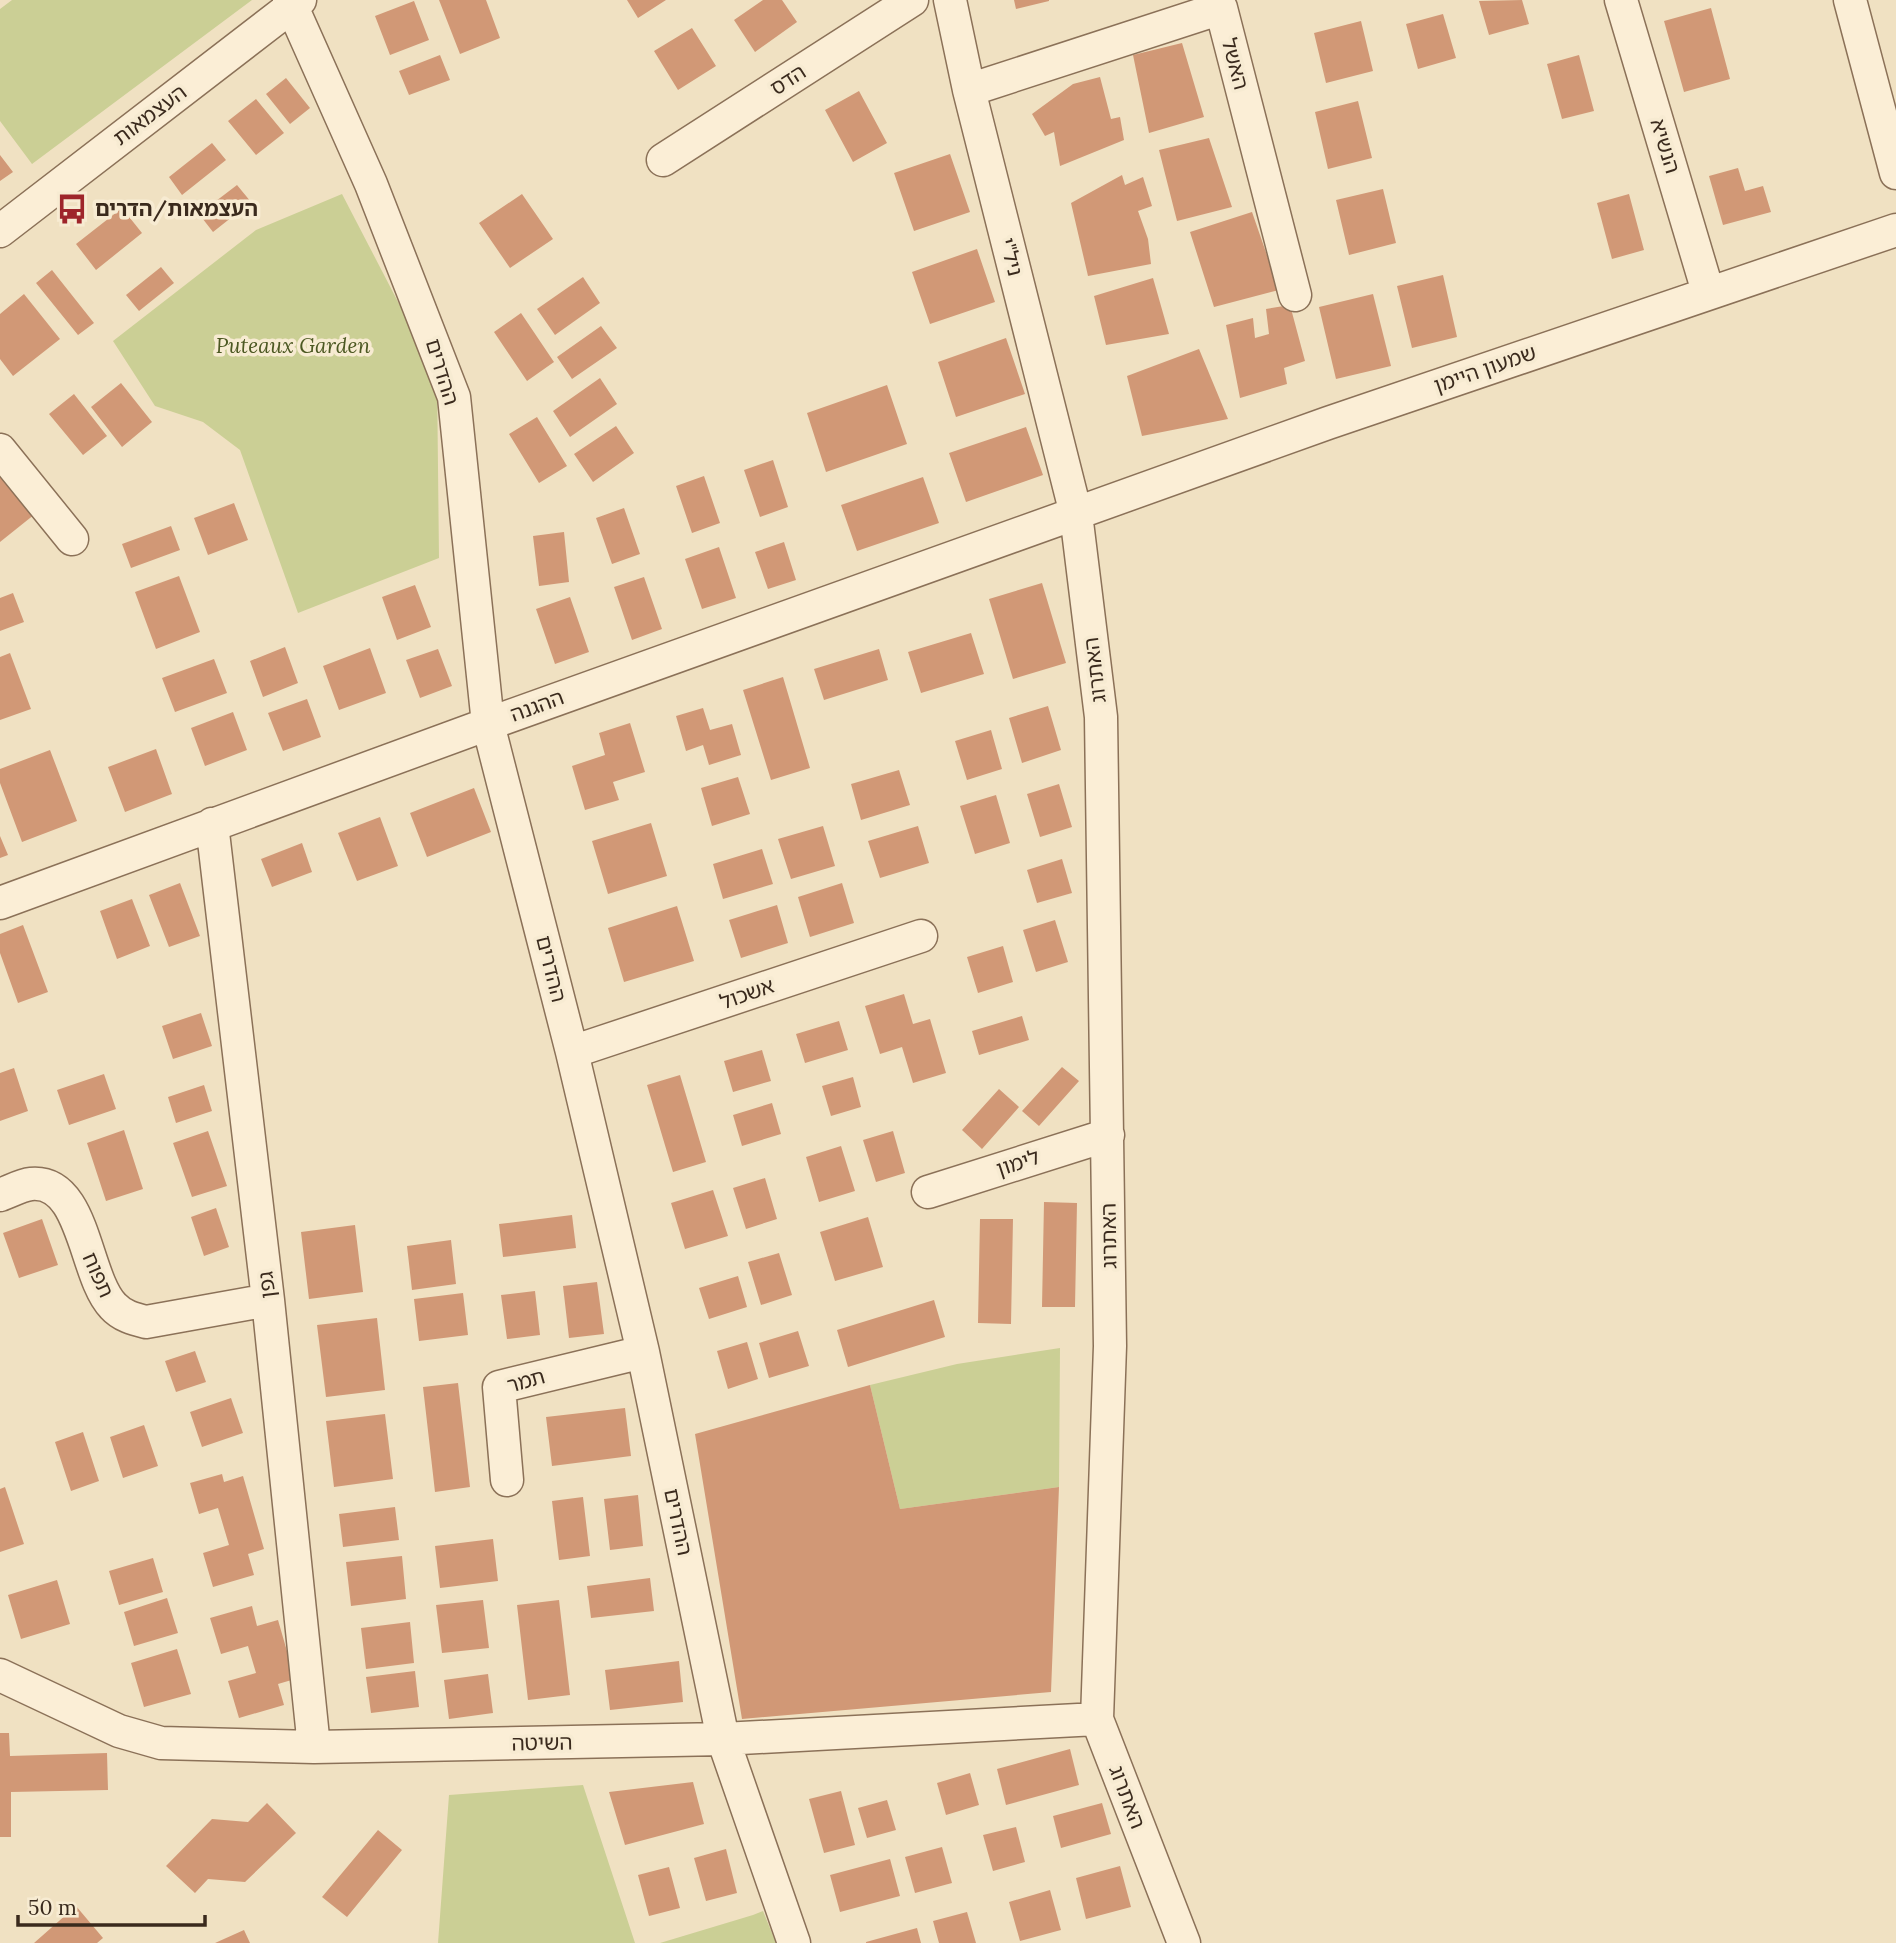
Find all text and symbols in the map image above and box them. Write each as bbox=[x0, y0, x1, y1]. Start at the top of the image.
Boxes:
street label: האשל bbox=[1216, 35, 1255, 93]
street label: הדס bbox=[765, 58, 811, 101]
street label: העצמאות bbox=[108, 78, 192, 151]
street label: הנשיא bbox=[1644, 115, 1687, 177]
bus stop icon: העצמאות/הדרים bbox=[55, 192, 89, 226]
place label: העצמאות/הדרים bbox=[95, 195, 258, 222]
street label: ניל"י bbox=[994, 235, 1029, 279]
park label: Puteaux Garden bbox=[216, 332, 370, 359]
street label: ההדרים bbox=[420, 335, 465, 408]
street label: שמעון היימן bbox=[1430, 338, 1540, 399]
street label: האתרוג bbox=[1077, 636, 1112, 704]
street label: ההגנה bbox=[506, 683, 567, 728]
street label: ההדרים bbox=[530, 933, 573, 1005]
street label: אשכול bbox=[716, 972, 778, 1015]
street label: לימון bbox=[993, 1143, 1043, 1182]
street label: האתרוג bbox=[1094, 1203, 1123, 1269]
street label: תפוח bbox=[77, 1248, 120, 1302]
street label: גפן bbox=[251, 1270, 282, 1300]
street label: תמר bbox=[504, 1362, 548, 1399]
street label: ההדרים bbox=[658, 1486, 699, 1558]
street label: השיטה bbox=[511, 1728, 573, 1757]
street label: האתרוג bbox=[1103, 1761, 1152, 1832]
scale bar bbox=[18, 1884, 205, 1928]
text: 50 m bbox=[28, 1894, 77, 1921]

